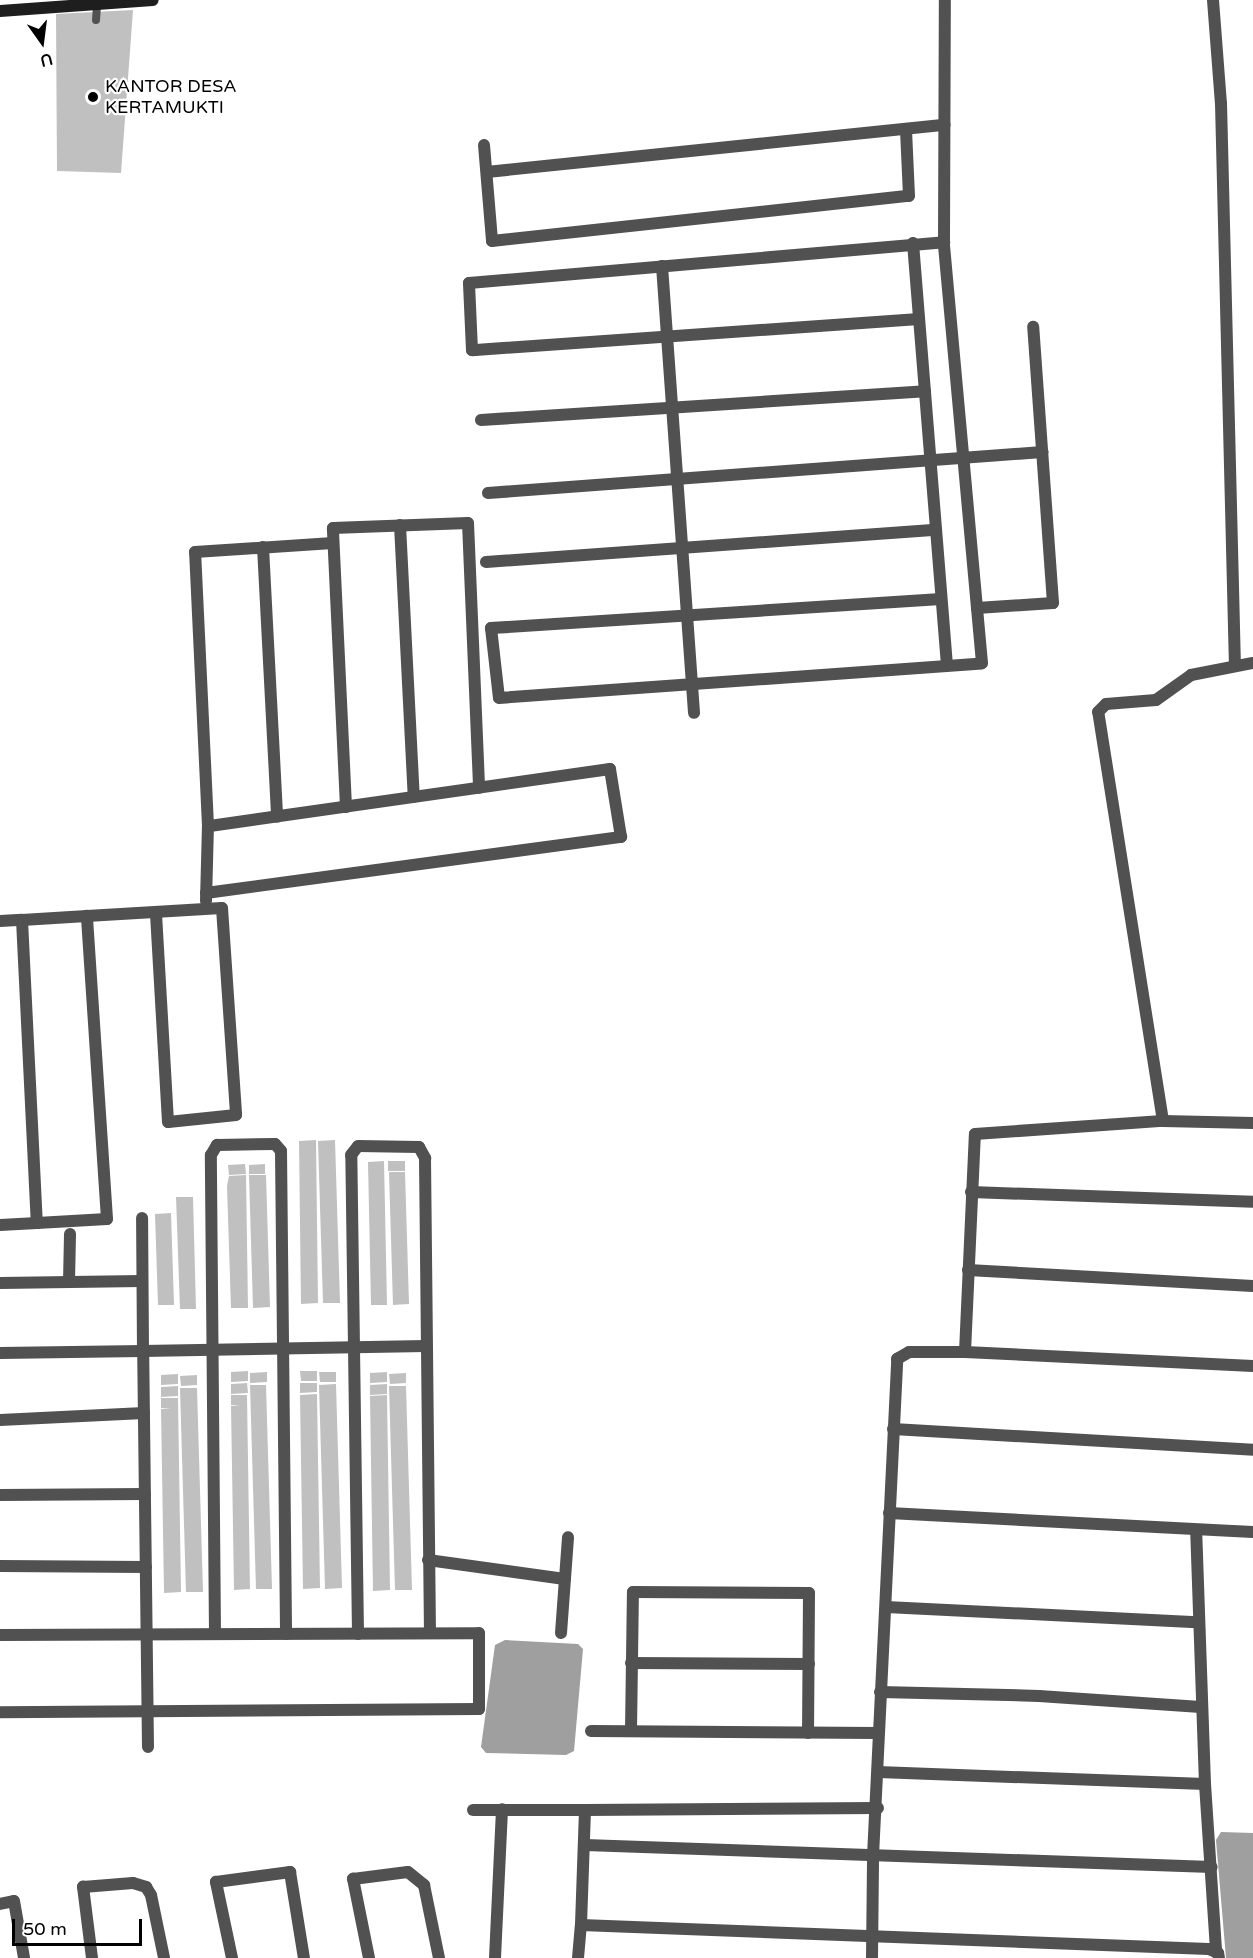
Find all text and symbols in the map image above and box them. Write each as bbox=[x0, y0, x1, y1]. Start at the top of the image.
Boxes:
north arrow bbox=[12, 12, 72, 72]
text: U bbox=[38, 48, 55, 71]
place label: KANTOR DESA KERTAMUKTI bbox=[105, 76, 237, 118]
marker: KANTOR DESA KERTAMUKTI bbox=[86, 90, 100, 104]
scale bar bbox=[15, 1907, 146, 1945]
text: 50 m bbox=[23, 1918, 67, 1940]

